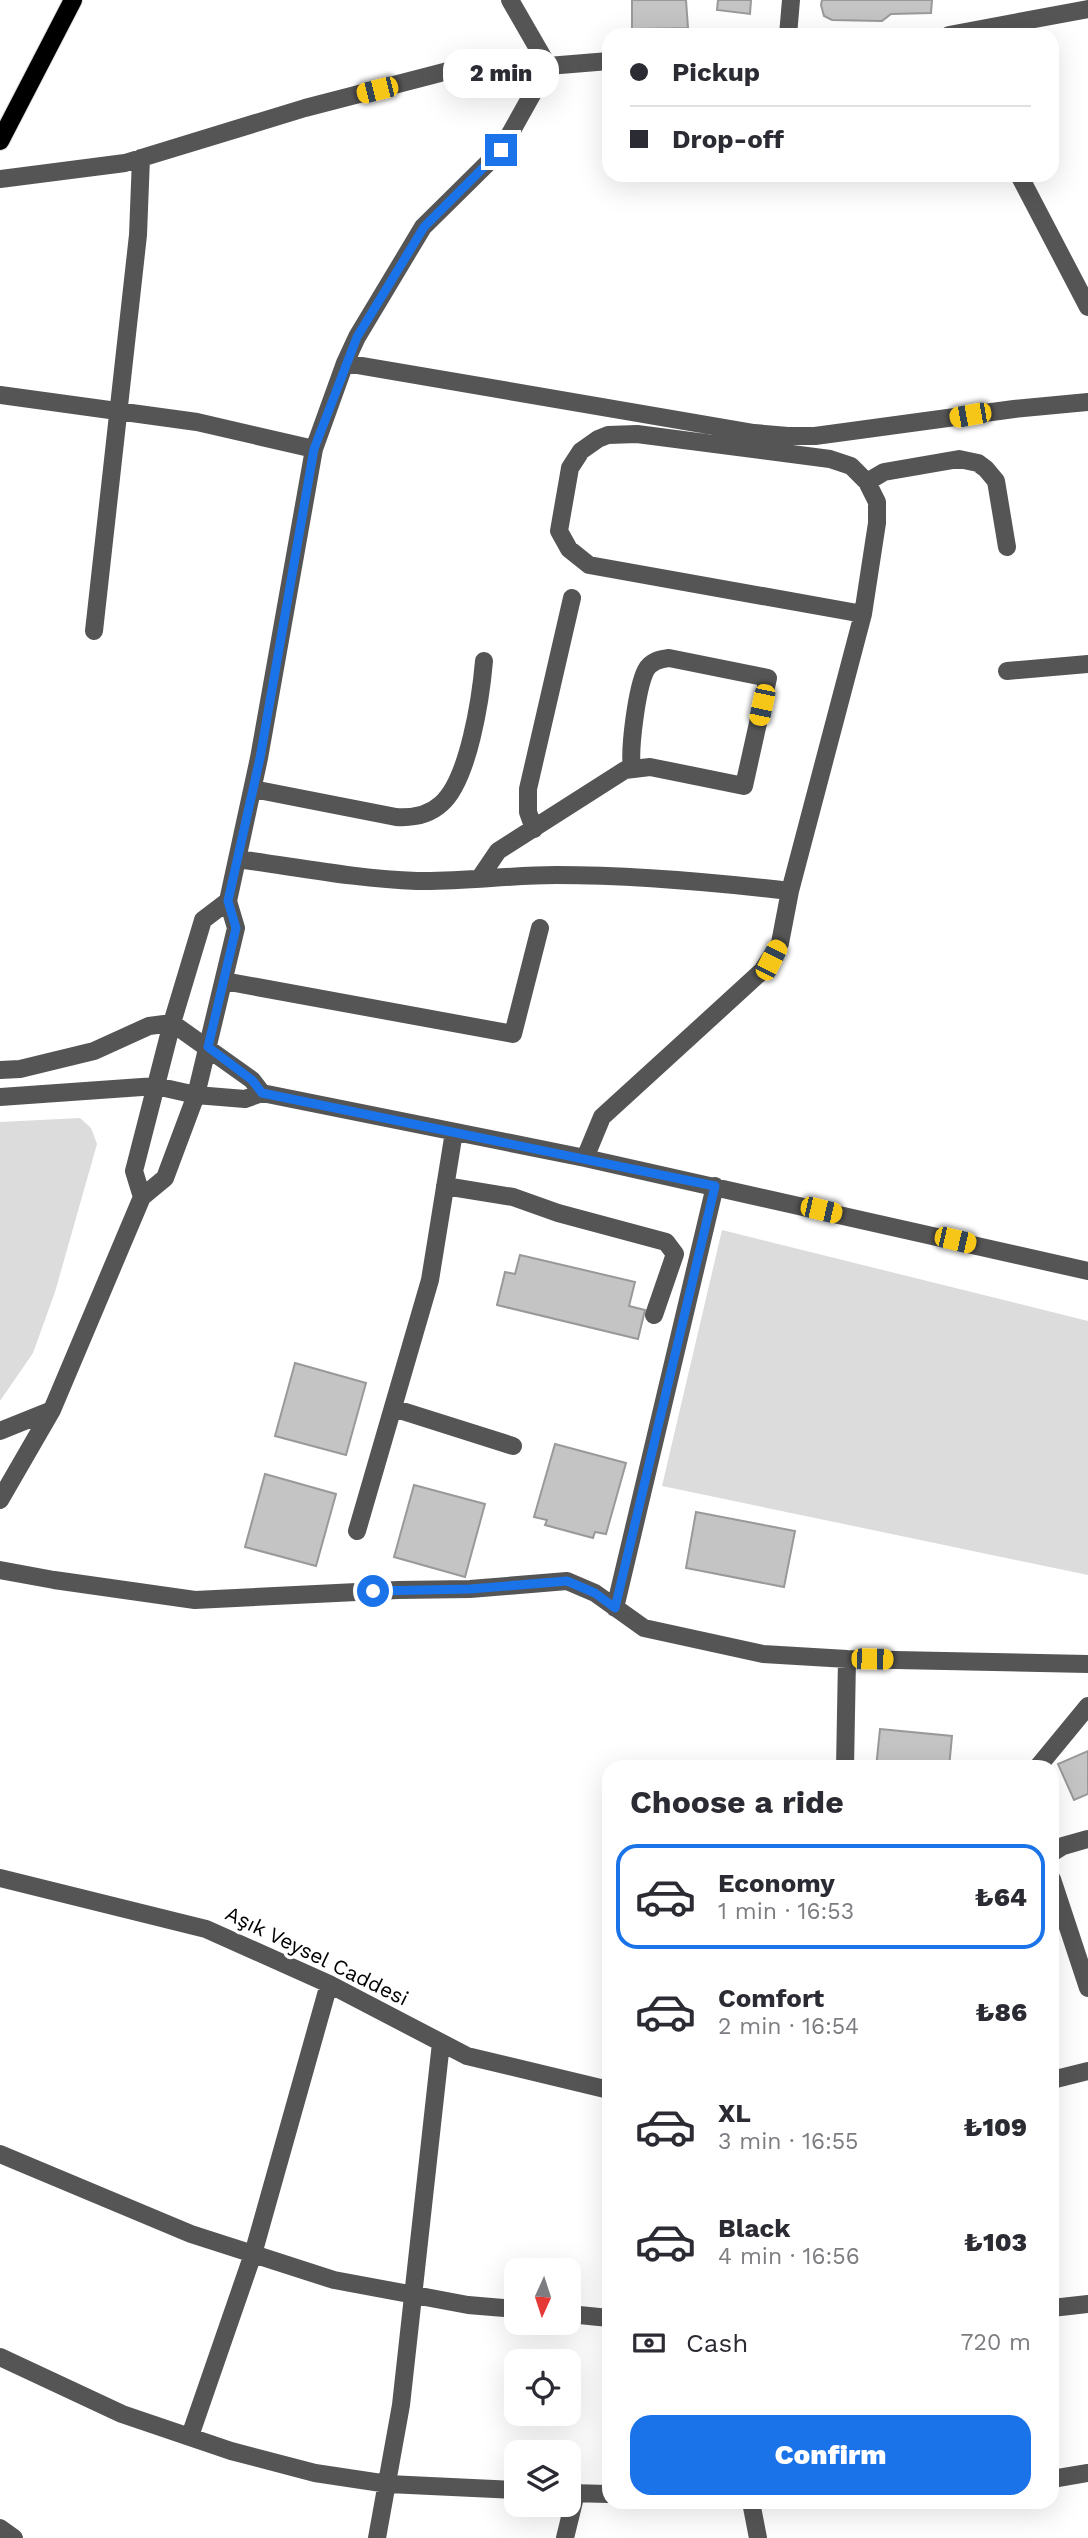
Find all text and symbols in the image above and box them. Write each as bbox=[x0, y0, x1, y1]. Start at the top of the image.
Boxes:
callout: 2 min bbox=[443, 48, 559, 97]
text: Pickup bbox=[672, 57, 760, 87]
text: 2 min bbox=[470, 60, 532, 87]
car bbox=[355, 75, 400, 105]
text: Drop-off bbox=[672, 124, 784, 154]
route end bbox=[485, 134, 517, 166]
car bbox=[948, 401, 993, 429]
car bbox=[748, 682, 777, 728]
car bbox=[753, 937, 790, 983]
car bbox=[799, 1195, 844, 1225]
car bbox=[933, 1225, 978, 1255]
route start bbox=[357, 1575, 389, 1607]
car bbox=[851, 1648, 894, 1670]
text: Choose a ride bbox=[630, 1783, 844, 1821]
icon: car bbox=[634, 1865, 697, 1928]
text: Economy bbox=[718, 1868, 835, 1898]
text: ₺64 bbox=[975, 1882, 1027, 1912]
text: 1 min · 16:53 bbox=[718, 1898, 854, 1925]
street label: Aşık Veysel Caddesi bbox=[222, 1900, 413, 2011]
icon: car bbox=[634, 1980, 697, 2043]
text: Comfort bbox=[718, 1983, 824, 2013]
text: ₺86 bbox=[975, 1997, 1027, 2027]
text: 2 min · 16:54 bbox=[718, 2013, 859, 2040]
icon: car bbox=[634, 2095, 697, 2158]
text: XL bbox=[718, 2098, 751, 2128]
text: ₺109 bbox=[963, 2112, 1027, 2142]
text: 3 min · 16:55 bbox=[718, 2128, 858, 2155]
icon: car bbox=[634, 2210, 697, 2273]
text: Black bbox=[718, 2213, 790, 2243]
text: ₺103 bbox=[964, 2227, 1027, 2257]
text: 4 min · 16:56 bbox=[718, 2243, 860, 2270]
north arrow bbox=[504, 2258, 581, 2334]
map controls bbox=[504, 2258, 581, 2517]
icon: cash bbox=[630, 2324, 668, 2362]
text: Cash bbox=[686, 2328, 748, 2358]
text: 720 m bbox=[961, 2329, 1031, 2356]
button: locate bbox=[504, 2349, 581, 2426]
button: Confirm bbox=[630, 2415, 1031, 2495]
button: layers bbox=[504, 2440, 581, 2517]

